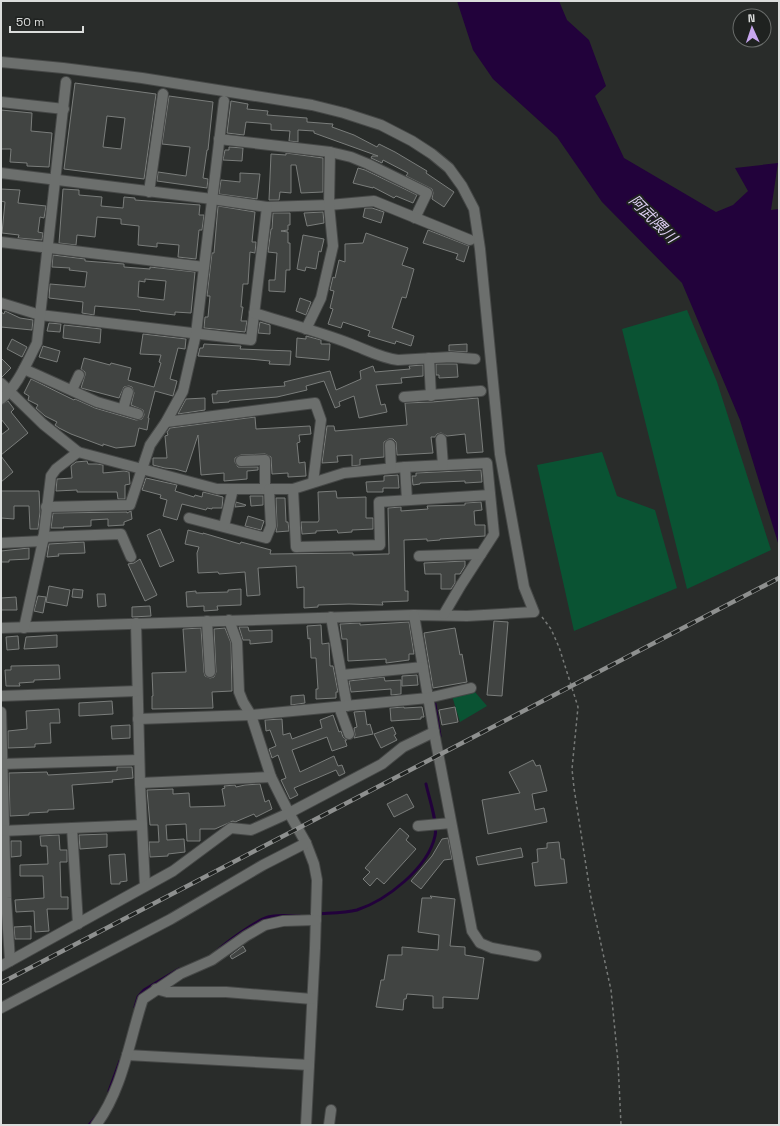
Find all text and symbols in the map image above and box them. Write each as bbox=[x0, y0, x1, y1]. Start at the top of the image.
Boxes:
scale bar bbox=[10, 8, 83, 34]
north arrow bbox=[732, 8, 772, 48]
text: N bbox=[747, 11, 756, 25]
text: 50 m bbox=[16, 14, 44, 30]
water label: 阿武隈川 bbox=[625, 191, 683, 248]

